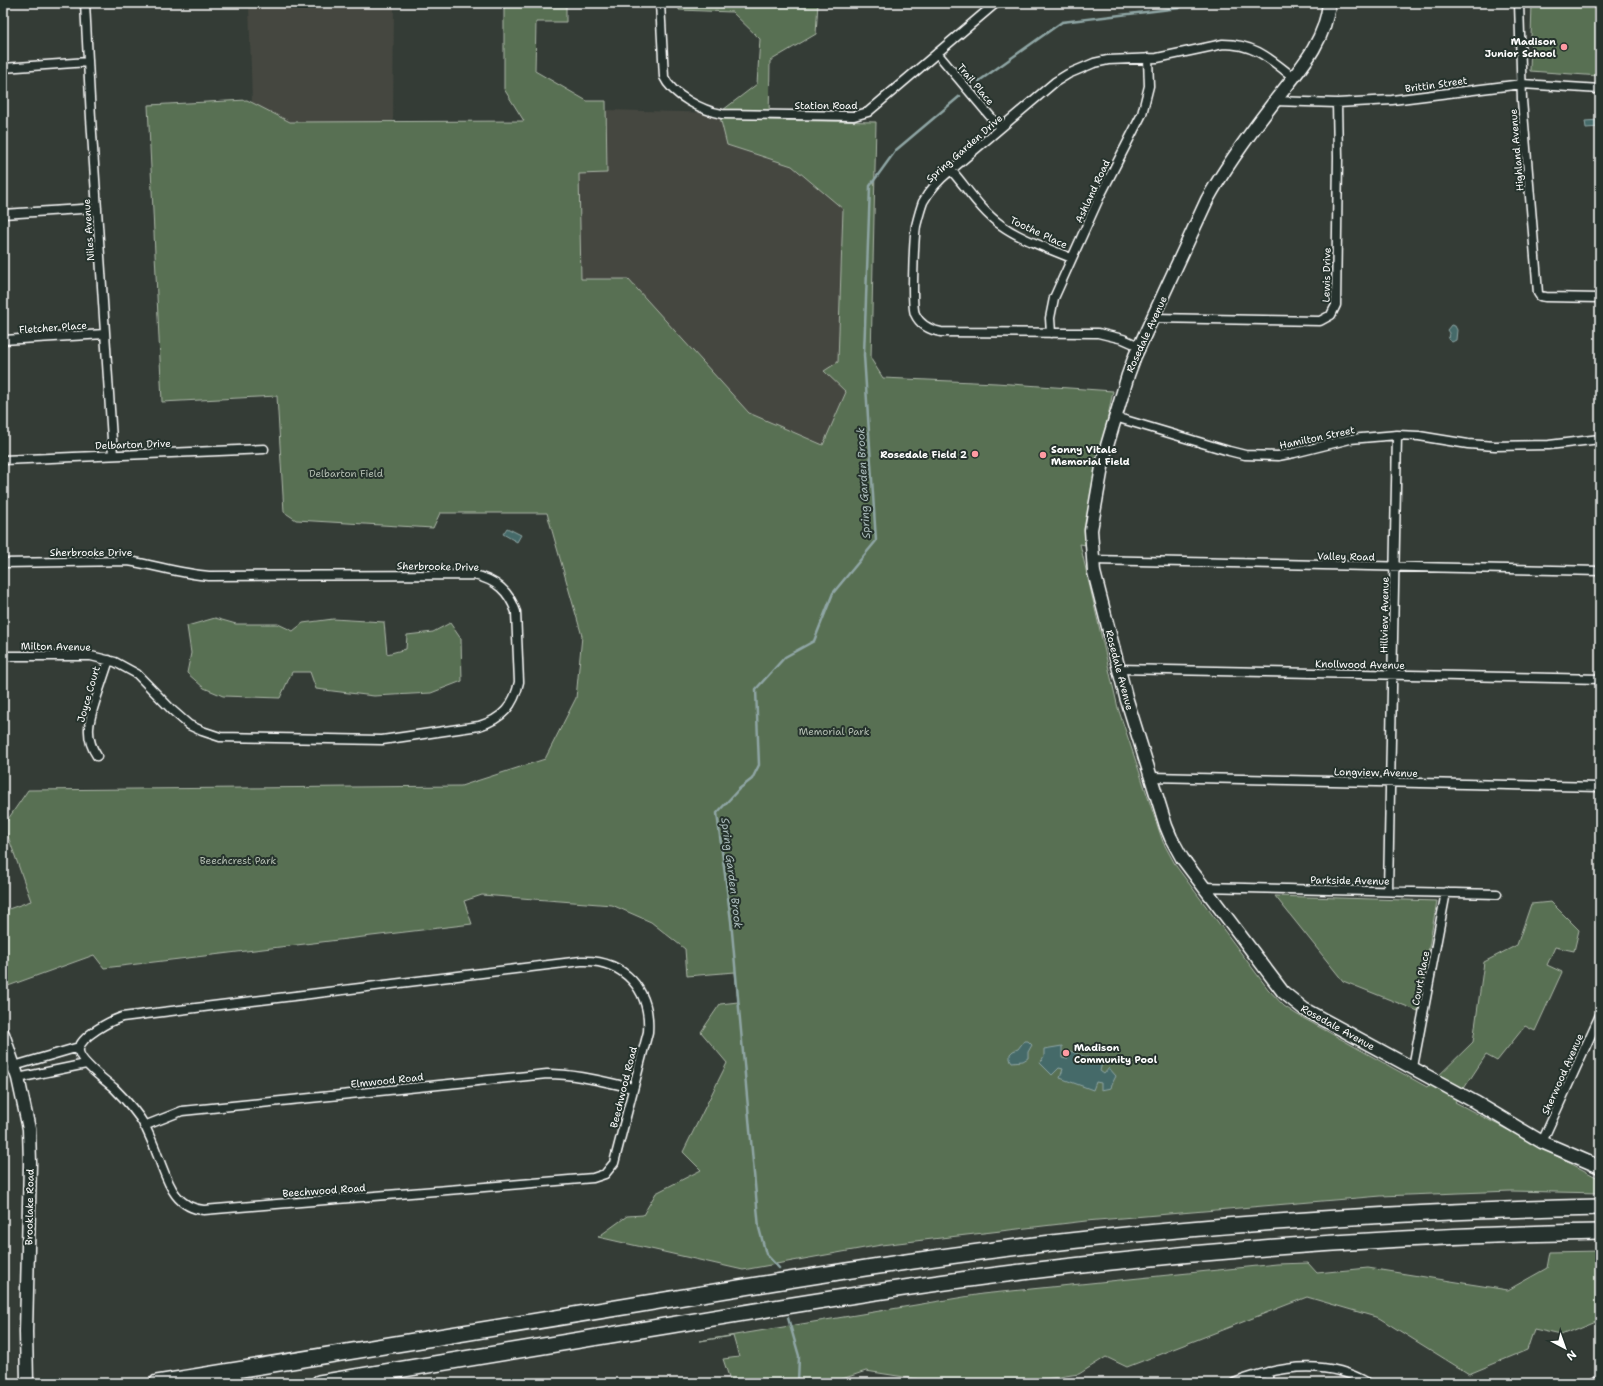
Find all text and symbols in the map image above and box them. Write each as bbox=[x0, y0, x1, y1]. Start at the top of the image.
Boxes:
place label: Madison Junior School bbox=[1485, 35, 1557, 60]
marker: Madison Junior School bbox=[1559, 42, 1569, 52]
street label: Trail Place bbox=[954, 61, 997, 108]
street label: Brittin Street bbox=[1404, 74, 1468, 95]
street label: Station Road bbox=[794, 99, 858, 112]
street label: Highland Avenue bbox=[1506, 108, 1527, 192]
street label: Spring Garden Drive bbox=[923, 111, 1006, 185]
street label: Ashland Road bbox=[1072, 157, 1113, 225]
street label: Niles Avenue bbox=[80, 198, 97, 262]
street label: Toothe Place bbox=[1008, 213, 1070, 252]
street label: Lewis Drive bbox=[1320, 247, 1333, 303]
street label: Rosedale Avenue bbox=[1123, 294, 1170, 374]
street label: Fletcher Place bbox=[19, 319, 88, 336]
street label: Hamilton Street bbox=[1278, 423, 1356, 452]
water label: Spring Garden Brook bbox=[853, 426, 874, 539]
street label: Delbarton Drive bbox=[95, 437, 171, 452]
place label: Sonny Vitale Memorial Field bbox=[1051, 443, 1130, 468]
place label: Rosedale Field 2 bbox=[880, 448, 967, 461]
marker: Rosedale Field 2 bbox=[970, 449, 980, 459]
marker: Sonny Vitale Memorial Field bbox=[1038, 450, 1048, 460]
park label: Delbarton Field bbox=[309, 467, 384, 480]
street label: Sherbrooke Drive bbox=[50, 546, 133, 559]
street label: Valley Road bbox=[1317, 549, 1376, 564]
street label: Sherbrooke Drive bbox=[397, 559, 480, 574]
street label: Hillview Avenue bbox=[1377, 576, 1392, 653]
street label: Rosedale Avenue bbox=[1103, 628, 1137, 712]
street label: Milton Avenue bbox=[21, 639, 92, 654]
street label: Knollwood Avenue bbox=[1315, 657, 1405, 672]
street label: Joyce Court bbox=[74, 664, 103, 724]
park label: Memorial Park bbox=[799, 725, 870, 738]
street label: Longview Avenue bbox=[1334, 765, 1418, 780]
water label: Spring Garden Brook bbox=[717, 817, 746, 930]
park label: Beechcrest Park bbox=[200, 854, 276, 867]
street label: Parkside Avenue bbox=[1310, 873, 1390, 888]
street label: Court Place bbox=[1409, 949, 1432, 1007]
street label: Rosedale Avenue bbox=[1298, 1002, 1377, 1053]
street label: Sherwood Avenue bbox=[1539, 1031, 1586, 1117]
place label: Madison Community Pool bbox=[1074, 1041, 1158, 1066]
street label: Beechwood Road bbox=[607, 1044, 640, 1129]
marker: Madison Community Pool bbox=[1061, 1048, 1071, 1058]
street label: Elmwood Road bbox=[350, 1070, 425, 1091]
street label: Brooklake Road bbox=[22, 1168, 37, 1245]
street label: Beechwood Road bbox=[282, 1181, 367, 1200]
north arrow bbox=[1545, 1328, 1585, 1368]
text: N bbox=[1563, 1347, 1579, 1364]

